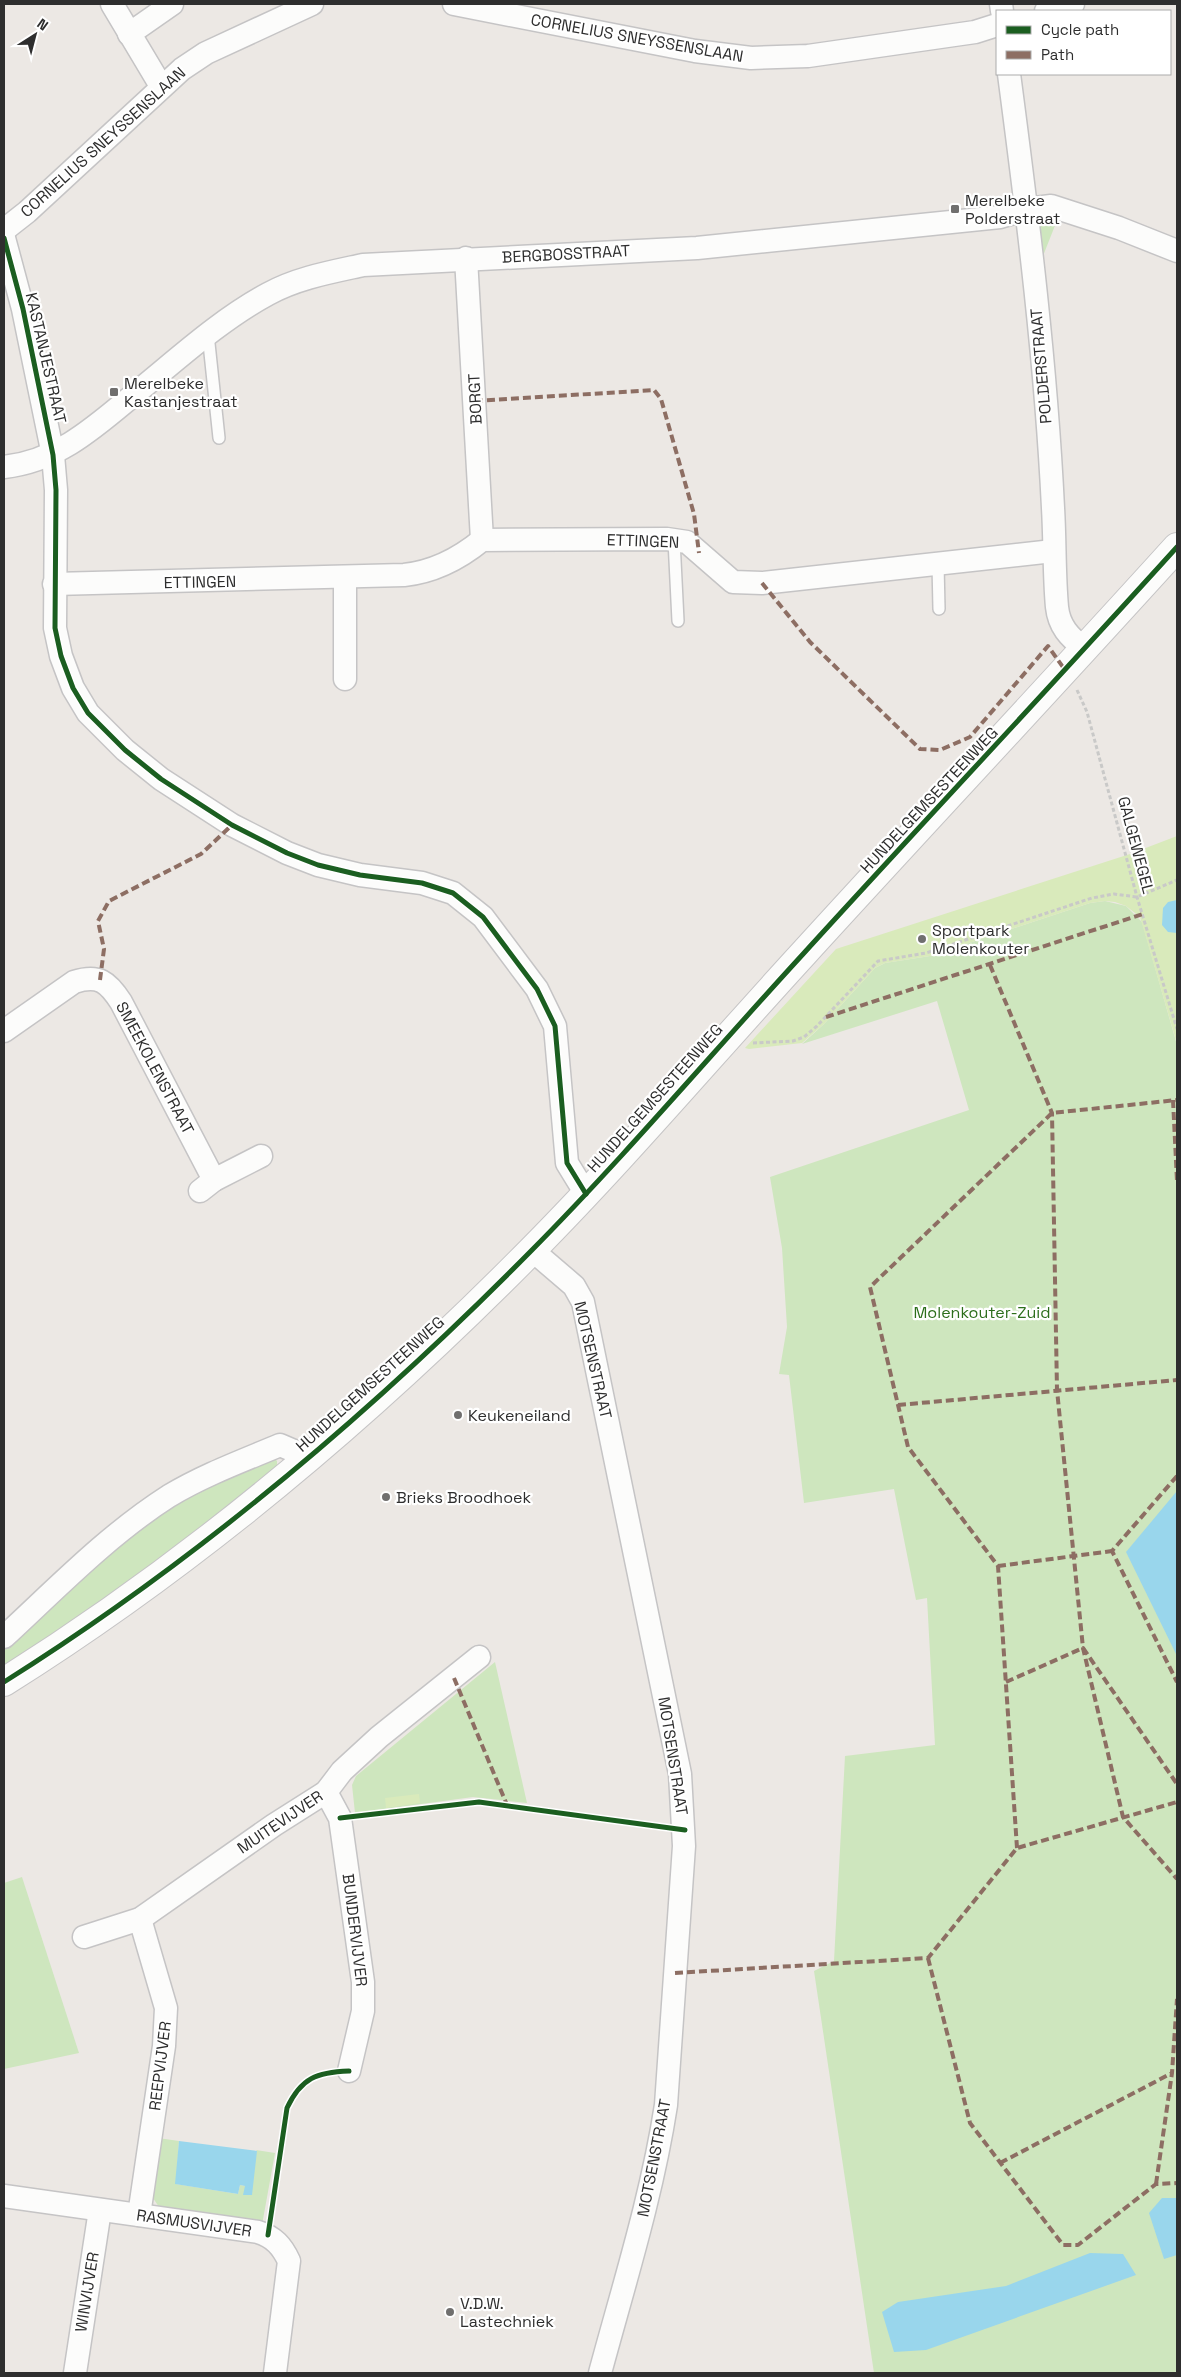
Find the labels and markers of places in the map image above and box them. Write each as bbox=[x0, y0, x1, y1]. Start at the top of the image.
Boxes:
place label: Merelbeke Polderstraat bbox=[965, 190, 1060, 229]
marker: Merelbeke Polderstraat bbox=[949, 203, 961, 215]
place label: Merelbeke Kastanjestraat bbox=[124, 373, 238, 412]
marker: Merelbeke Kastanjestraat bbox=[108, 386, 120, 398]
place label: Sportpark Molenkouter bbox=[932, 920, 1029, 959]
marker: Sportpark Molenkouter bbox=[916, 933, 928, 945]
place label: Keukeneiland bbox=[468, 1405, 571, 1426]
marker: Keukeneiland bbox=[452, 1409, 464, 1421]
place label: Brieks Broodhoek bbox=[396, 1487, 532, 1508]
marker: Brieks Broodhoek bbox=[380, 1491, 392, 1503]
place label: V.D.W. Lastechniek bbox=[460, 2293, 554, 2332]
marker: V.D.W. Lastechniek bbox=[444, 2306, 456, 2318]

